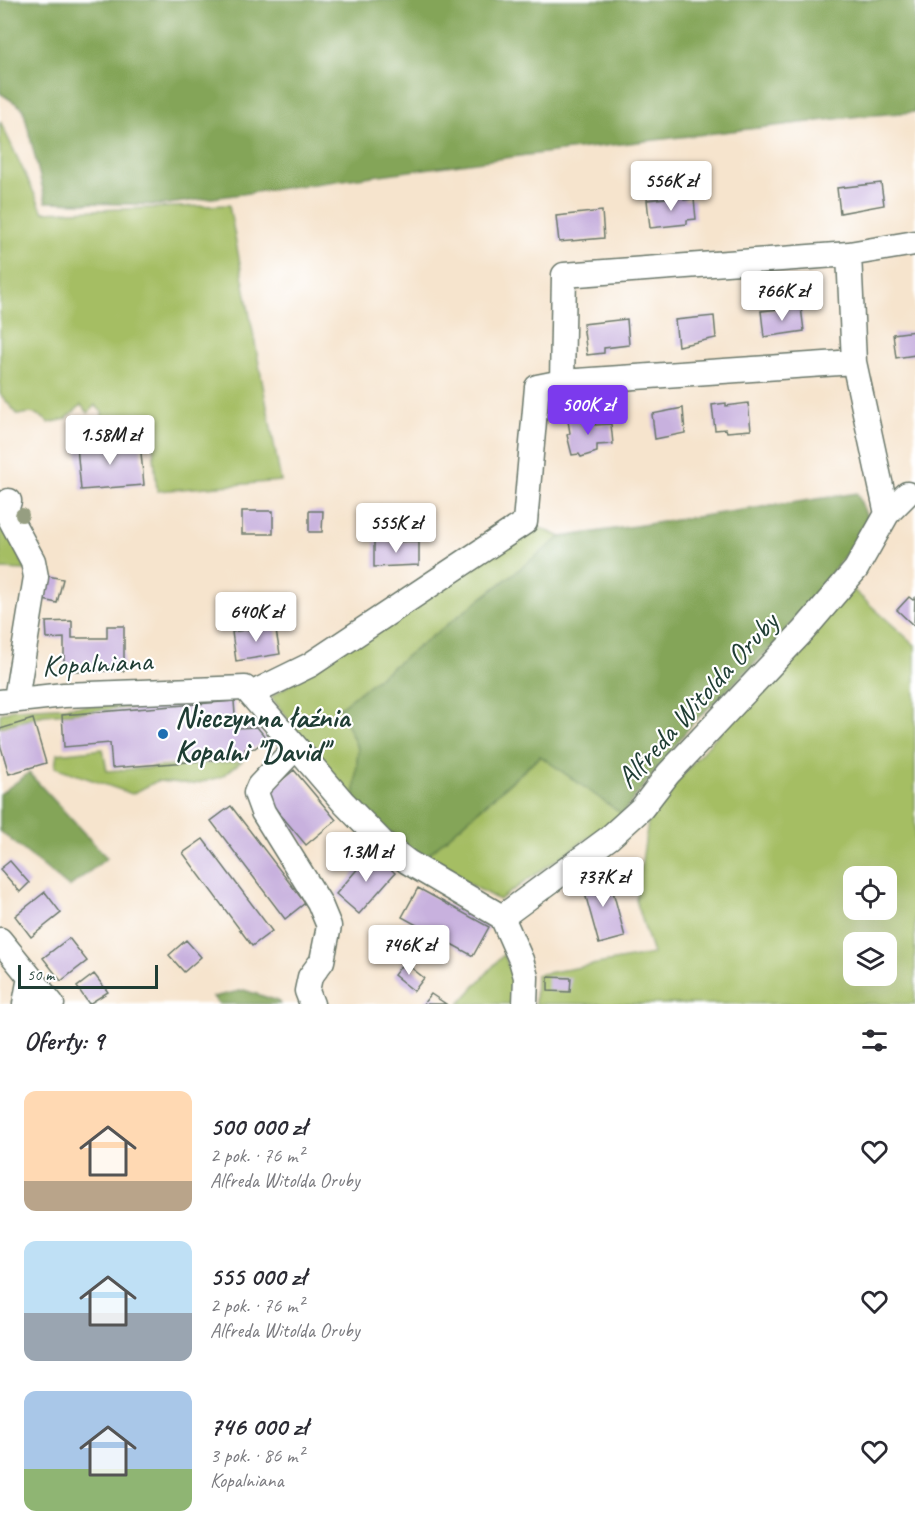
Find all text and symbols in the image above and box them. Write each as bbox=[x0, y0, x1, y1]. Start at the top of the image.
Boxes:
pin: 556K zł bbox=[616, 161, 726, 212]
text: 556K zł bbox=[645, 168, 697, 193]
pin: 766K zł bbox=[727, 271, 837, 322]
text: 766K zł bbox=[755, 278, 809, 303]
pin: 500K zł bbox=[533, 385, 643, 436]
text: 500K zł bbox=[562, 392, 614, 417]
pin: 1.58M zł bbox=[48, 415, 172, 466]
text: 1.58M zł bbox=[80, 422, 140, 447]
pin: 555K zł bbox=[341, 503, 451, 554]
text: 555K zł bbox=[370, 510, 422, 535]
pin: 640K zł bbox=[201, 592, 311, 643]
text: 640K zł bbox=[229, 599, 283, 624]
street label: Alfreda Witolda Oruby bbox=[608, 602, 788, 796]
street label: Kopalniana bbox=[41, 641, 155, 685]
place label: Nieczynna łaźnia Kopalni "David" bbox=[175, 698, 352, 770]
marker: Nieczynna łaźnia Kopalni "David" bbox=[156, 727, 170, 741]
pin: 1.3M zł bbox=[311, 832, 421, 883]
text: 1.3M zł bbox=[340, 839, 392, 864]
pin: 737K zł bbox=[548, 857, 658, 908]
text: 737K zł bbox=[577, 864, 629, 889]
map controls bbox=[843, 866, 897, 986]
button: locate bbox=[843, 866, 897, 920]
pin: 746K zł bbox=[354, 925, 464, 976]
text: 746K zł bbox=[382, 932, 436, 957]
button: layers bbox=[843, 932, 897, 986]
scale bar bbox=[18, 962, 158, 989]
text: 50 m bbox=[27, 965, 54, 985]
text: Oferty: 9 bbox=[24, 1024, 104, 1057]
icon: filters bbox=[858, 1024, 891, 1057]
text: 500 000 zł bbox=[210, 1110, 306, 1143]
icon: home bbox=[72, 1115, 144, 1187]
icon: heart bbox=[858, 1135, 891, 1168]
text: 2 pok. · 76 m² bbox=[210, 1143, 304, 1168]
text: Alfreda Witolda Oruby bbox=[210, 1168, 360, 1193]
text: 555 000 zł bbox=[210, 1260, 306, 1293]
icon: home bbox=[72, 1265, 144, 1337]
icon: heart bbox=[858, 1285, 891, 1318]
text: 2 pok. · 76 m² bbox=[210, 1293, 304, 1318]
text: Alfreda Witolda Oruby bbox=[210, 1318, 360, 1343]
text: 746 000 zł bbox=[210, 1410, 307, 1443]
icon: home bbox=[72, 1415, 144, 1487]
icon: heart bbox=[858, 1435, 891, 1468]
text: 3 pok. · 86 m² bbox=[210, 1443, 304, 1468]
text: Kopalniana bbox=[210, 1468, 283, 1493]

